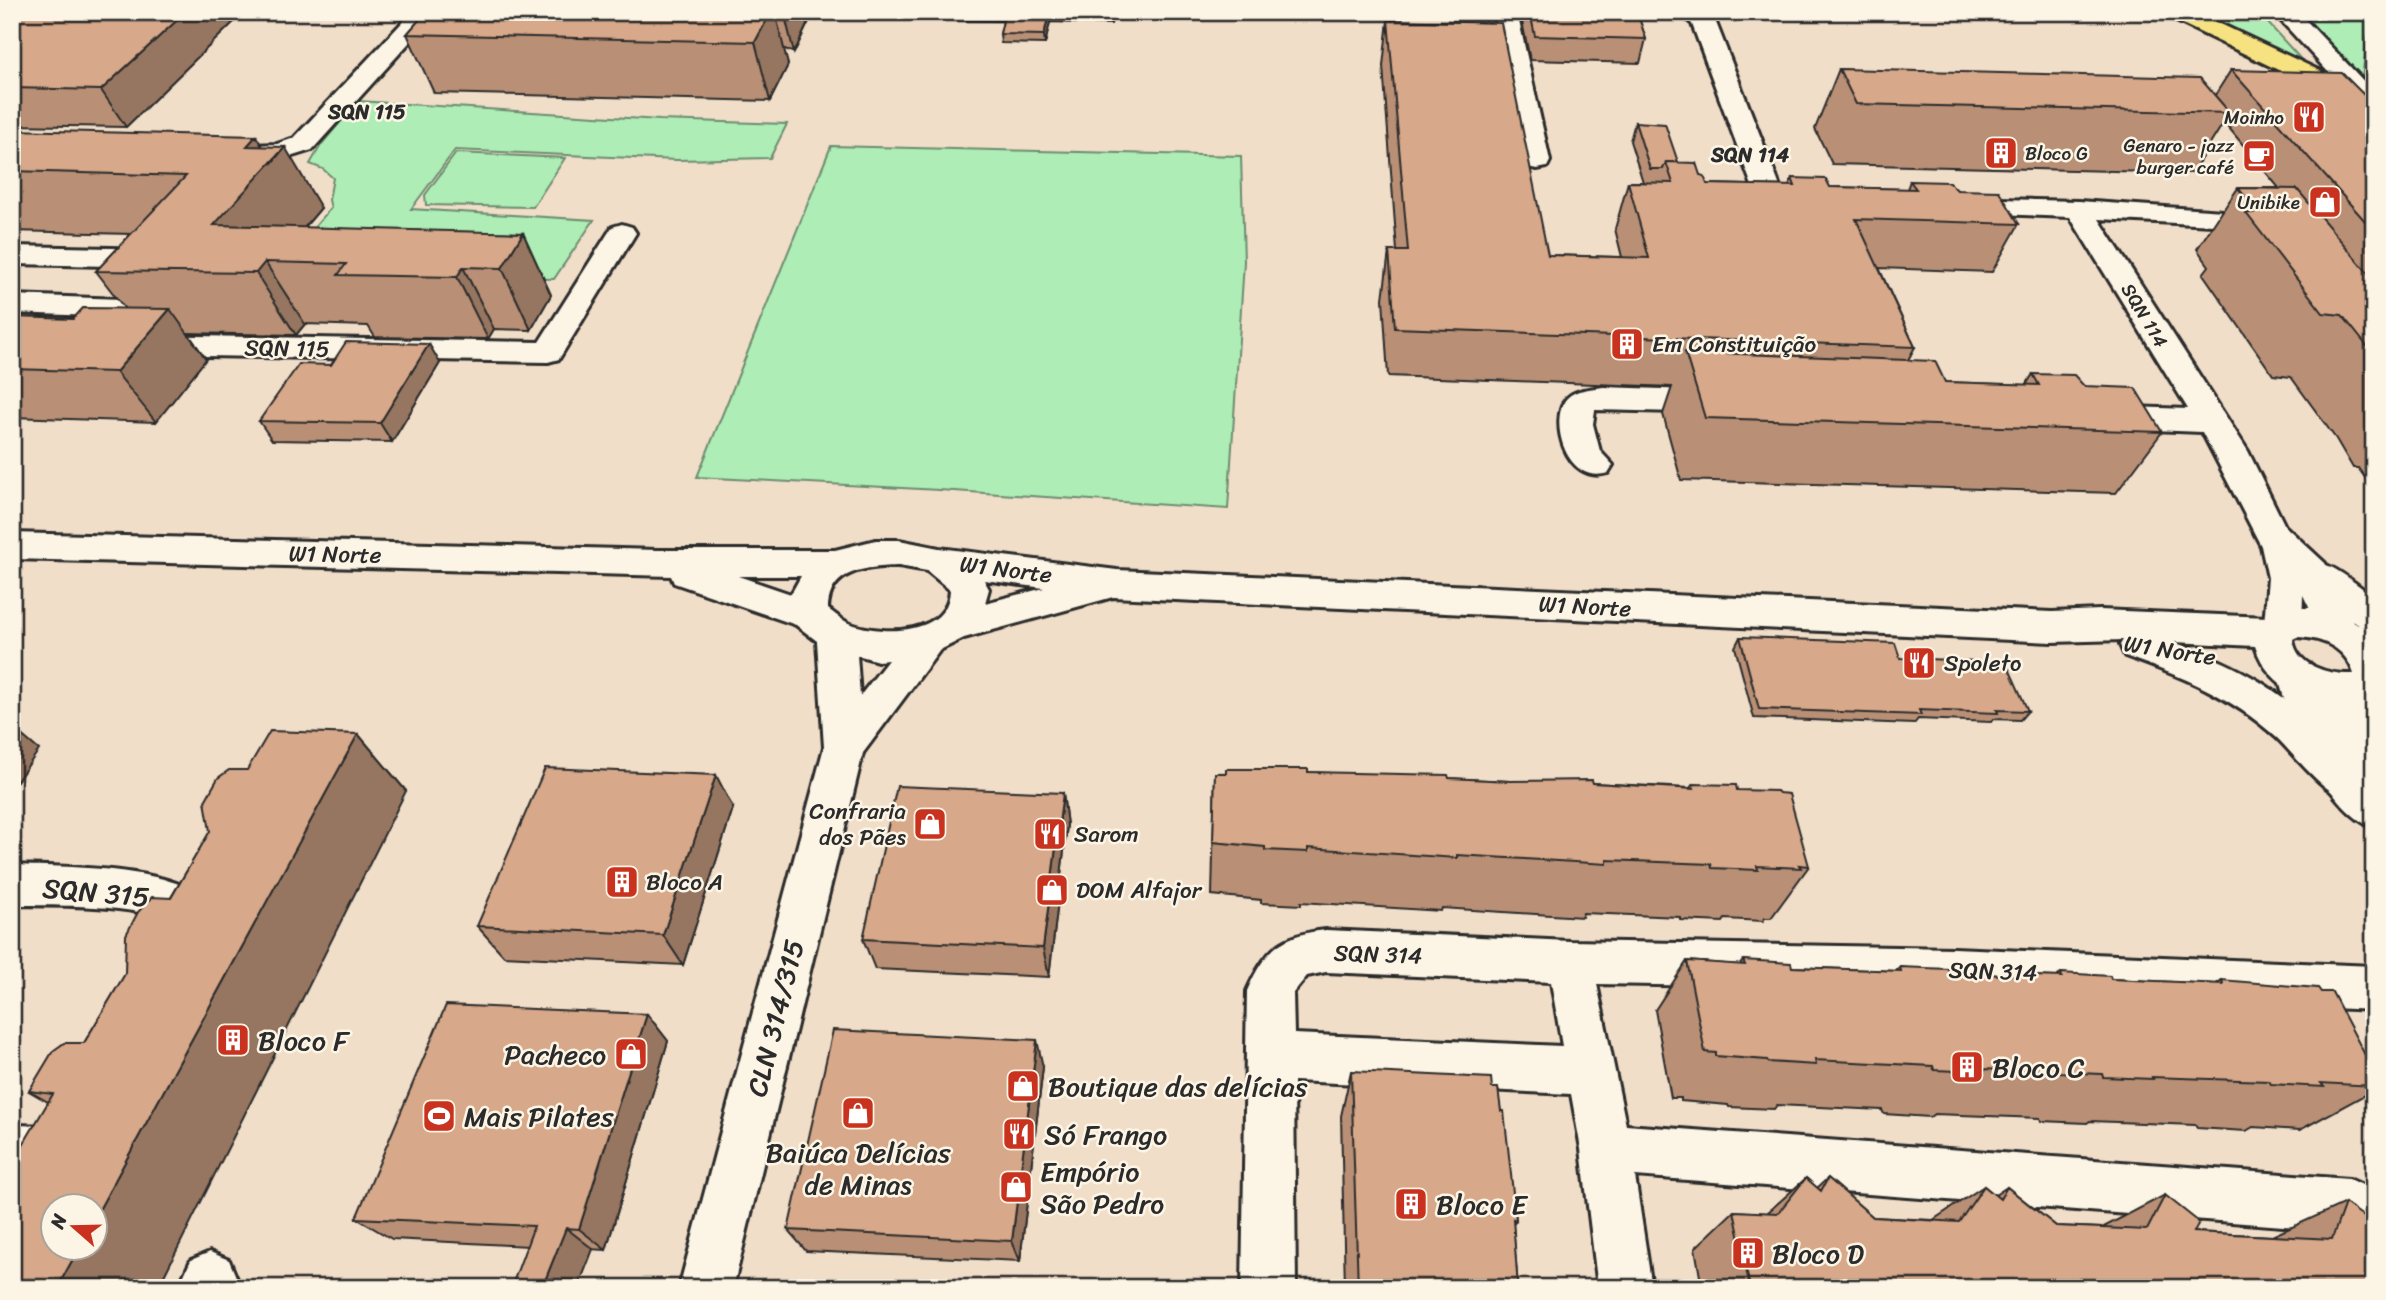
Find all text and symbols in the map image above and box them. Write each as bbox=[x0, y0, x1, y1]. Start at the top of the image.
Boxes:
district label: SQN 115 bbox=[327, 93, 406, 131]
restaurant icon: Moinho bbox=[2290, 98, 2328, 136]
place label: Moinho bbox=[2224, 101, 2284, 134]
place label: Genaro - jazz burger café bbox=[2124, 129, 2235, 184]
building icon: Bloco G bbox=[1982, 134, 2020, 172]
district label: SQN 114 bbox=[1710, 136, 1789, 174]
place label: Bloco G bbox=[2025, 137, 2088, 170]
cafe icon: Genaro - jazz burger café bbox=[2240, 137, 2278, 175]
shop icon: Unibike bbox=[2306, 183, 2344, 221]
place label: Unibike bbox=[2237, 186, 2300, 219]
street label: SQN 114 bbox=[2112, 276, 2177, 354]
place label: Em Constituição bbox=[1652, 324, 1816, 365]
building icon: Em Constituição bbox=[1608, 325, 1646, 363]
street label: SQN 115 bbox=[244, 327, 330, 370]
street label: W1 Norte bbox=[288, 533, 382, 576]
street label: W1 Norte bbox=[957, 543, 1055, 596]
street label: W1 Norte bbox=[1538, 584, 1633, 629]
street label: W1 Norte bbox=[2121, 623, 2219, 678]
place label: Spoleto bbox=[1944, 643, 2021, 684]
restaurant icon: Spoleto bbox=[1900, 644, 1938, 682]
place label: Confraria dos Pães bbox=[809, 791, 907, 858]
shop icon: Confraria dos Pães bbox=[911, 805, 949, 843]
place label: Sarom bbox=[1074, 814, 1139, 855]
restaurant icon: Sarom bbox=[1031, 815, 1069, 853]
place label: Bloco A bbox=[646, 862, 723, 903]
street label: SQN 315 bbox=[40, 863, 151, 922]
building icon: Bloco A bbox=[603, 863, 641, 901]
place label: DOM Alfajor bbox=[1076, 870, 1203, 911]
shop icon: DOM Alfajor bbox=[1033, 871, 1071, 909]
street label: SQN 314 bbox=[1333, 932, 1423, 977]
street label: CLN 314/315 bbox=[732, 934, 819, 1102]
street label: SQN 314 bbox=[1948, 949, 2038, 994]
place label: Bloco F bbox=[258, 1016, 350, 1065]
building icon: Bloco F bbox=[214, 1021, 252, 1059]
place label: Pacheco bbox=[504, 1030, 606, 1079]
shop icon: Pacheco bbox=[612, 1035, 650, 1073]
place label: Bloco C bbox=[1992, 1043, 2085, 1092]
building icon: Bloco C bbox=[1948, 1048, 1986, 1086]
place label: Boutique das delícias bbox=[1048, 1062, 1308, 1111]
shop icon: Boutique das delícias bbox=[1004, 1067, 1042, 1105]
place label: Mais Pilates bbox=[464, 1092, 614, 1141]
shop icon: Baiúca Delícias de Minas bbox=[839, 1094, 877, 1132]
sports icon: Mais Pilates bbox=[420, 1097, 458, 1135]
place label: Só Frango bbox=[1044, 1110, 1167, 1159]
restaurant icon: Só Frango bbox=[1000, 1115, 1038, 1153]
place label: Baiúca Delícias de Minas bbox=[765, 1128, 951, 1209]
place label: Empório São Pedro bbox=[1040, 1147, 1164, 1228]
shop icon: Empório São Pedro bbox=[997, 1168, 1035, 1206]
place label: Bloco E bbox=[1436, 1180, 1528, 1229]
building icon: Bloco E bbox=[1392, 1185, 1430, 1223]
north arrow bbox=[38, 1192, 108, 1262]
text: N bbox=[40, 1209, 77, 1234]
place label: Bloco D bbox=[1772, 1229, 1864, 1278]
building icon: Bloco D bbox=[1729, 1234, 1767, 1272]

